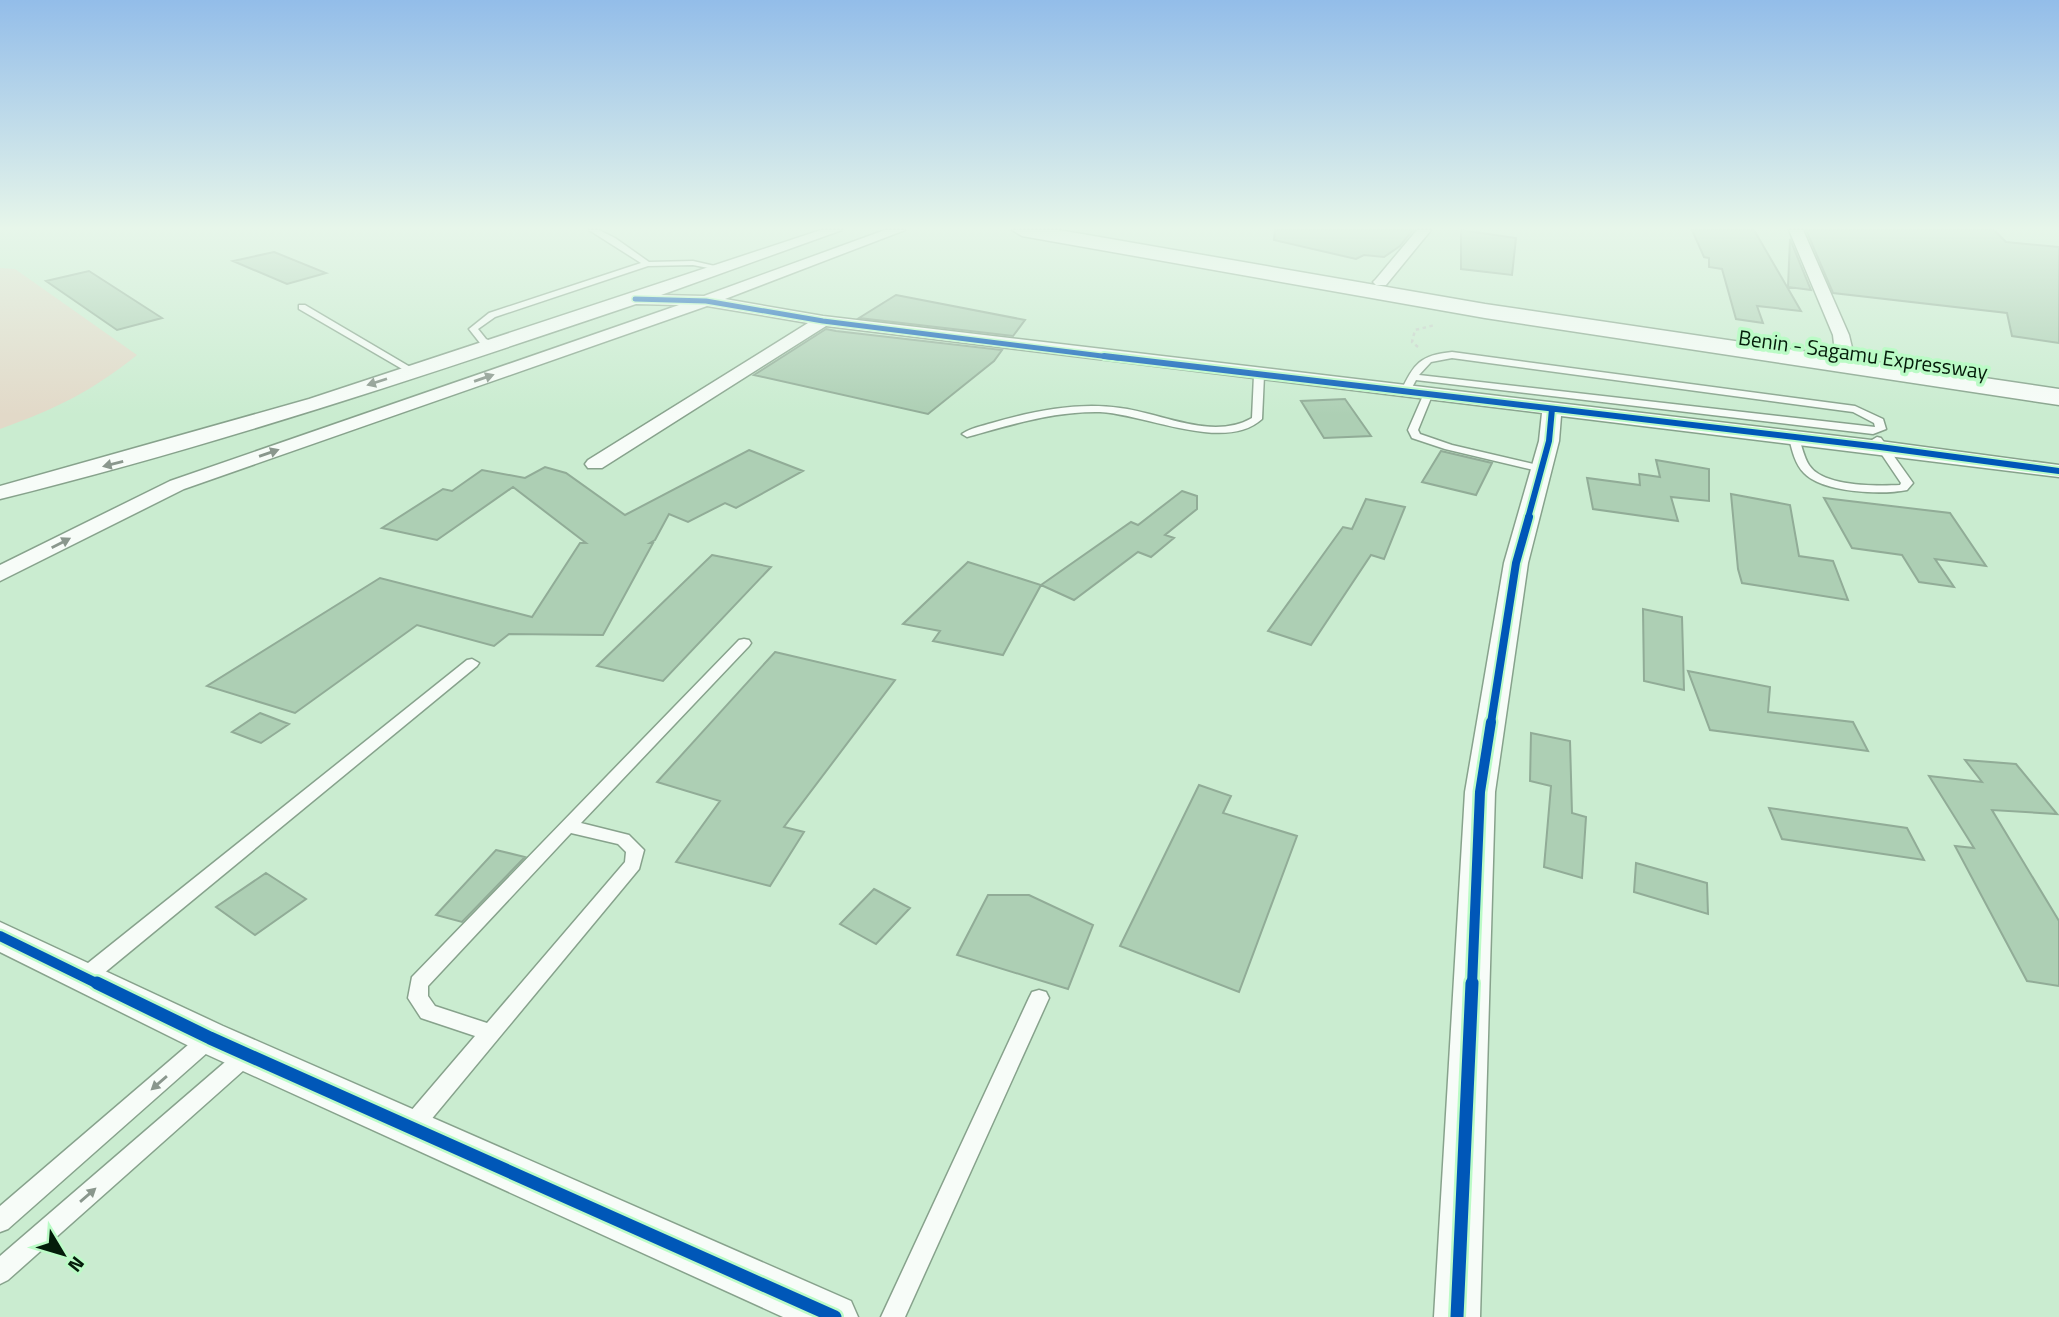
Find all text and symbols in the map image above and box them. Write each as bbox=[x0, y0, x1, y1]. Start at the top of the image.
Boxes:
street label: Benin - Sagamu Expressway bbox=[1736, 321, 1990, 387]
one-way arrow bbox=[473, 372, 494, 383]
one-way arrow bbox=[367, 378, 388, 388]
one-way arrow bbox=[259, 447, 280, 458]
one-way arrow bbox=[102, 459, 124, 470]
one-way arrow bbox=[51, 538, 71, 549]
one-way arrow bbox=[150, 1075, 168, 1091]
one-way arrow bbox=[79, 1187, 96, 1203]
north arrow bbox=[28, 1219, 98, 1289]
text: N bbox=[61, 1251, 92, 1279]

